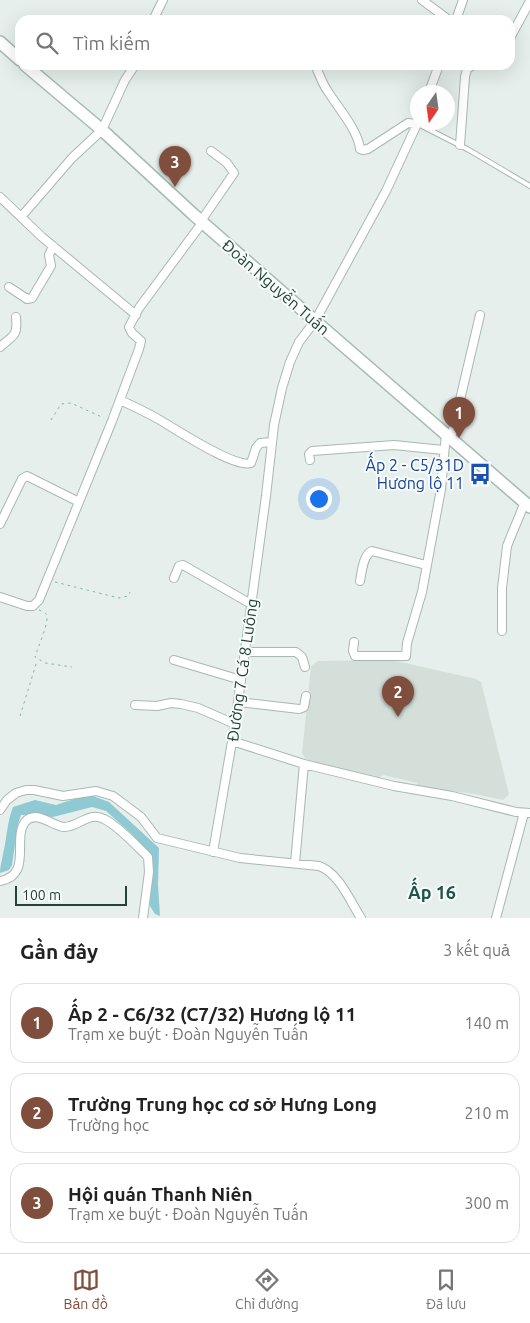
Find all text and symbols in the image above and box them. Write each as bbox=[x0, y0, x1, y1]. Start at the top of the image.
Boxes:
search box bbox=[15, 15, 515, 70]
icon: search bbox=[33, 29, 61, 57]
text: Tìm kiếm bbox=[73, 32, 150, 54]
north arrow bbox=[410, 85, 455, 130]
pin: 3 bbox=[159, 146, 191, 187]
street label: Đoàn Nguyễn Tuấn bbox=[219, 233, 335, 338]
pin: 1 bbox=[443, 397, 475, 438]
place label: Ấp 2 - C5/31D Hương lộ 11 bbox=[366, 451, 464, 492]
bus stop icon: Ấp 2 - C5/31D Hương lộ 11 bbox=[467, 461, 493, 487]
your location bbox=[306, 486, 332, 512]
street label: Đường 7 Cá 8 Luông bbox=[223, 597, 261, 743]
pin: 2 bbox=[382, 676, 414, 717]
district label: Ấp 16 bbox=[408, 877, 456, 902]
scale bar bbox=[15, 883, 128, 906]
text: 100 m bbox=[22, 887, 61, 903]
text: Gần đây bbox=[20, 939, 98, 963]
text: 3 kết quả bbox=[443, 941, 510, 959]
text: Ấp 2 - C6/32 (C7/32) Hương lộ 11 bbox=[68, 1003, 356, 1025]
text: 1 bbox=[32, 1014, 42, 1032]
text: 140 m bbox=[464, 1014, 509, 1032]
text: Trạm xe buýt · Đoàn Nguyễn Tuấn bbox=[68, 1025, 308, 1043]
text: Trường Trung học cơ sở Hưng Long bbox=[68, 1093, 377, 1115]
text: 2 bbox=[32, 1104, 42, 1122]
text: 210 m bbox=[464, 1104, 509, 1122]
text: Trường học bbox=[68, 1116, 149, 1134]
text: Hội quán Thanh Niên bbox=[68, 1183, 253, 1205]
text: 3 bbox=[32, 1194, 42, 1212]
text: 300 m bbox=[464, 1194, 509, 1212]
text: Trạm xe buýt · Đoàn Nguyễn Tuấn bbox=[68, 1205, 308, 1223]
tab: Bản đồ bbox=[64, 1266, 108, 1312]
tab: Chỉ đường bbox=[235, 1266, 299, 1312]
tab: Đã lưu bbox=[426, 1266, 466, 1312]

